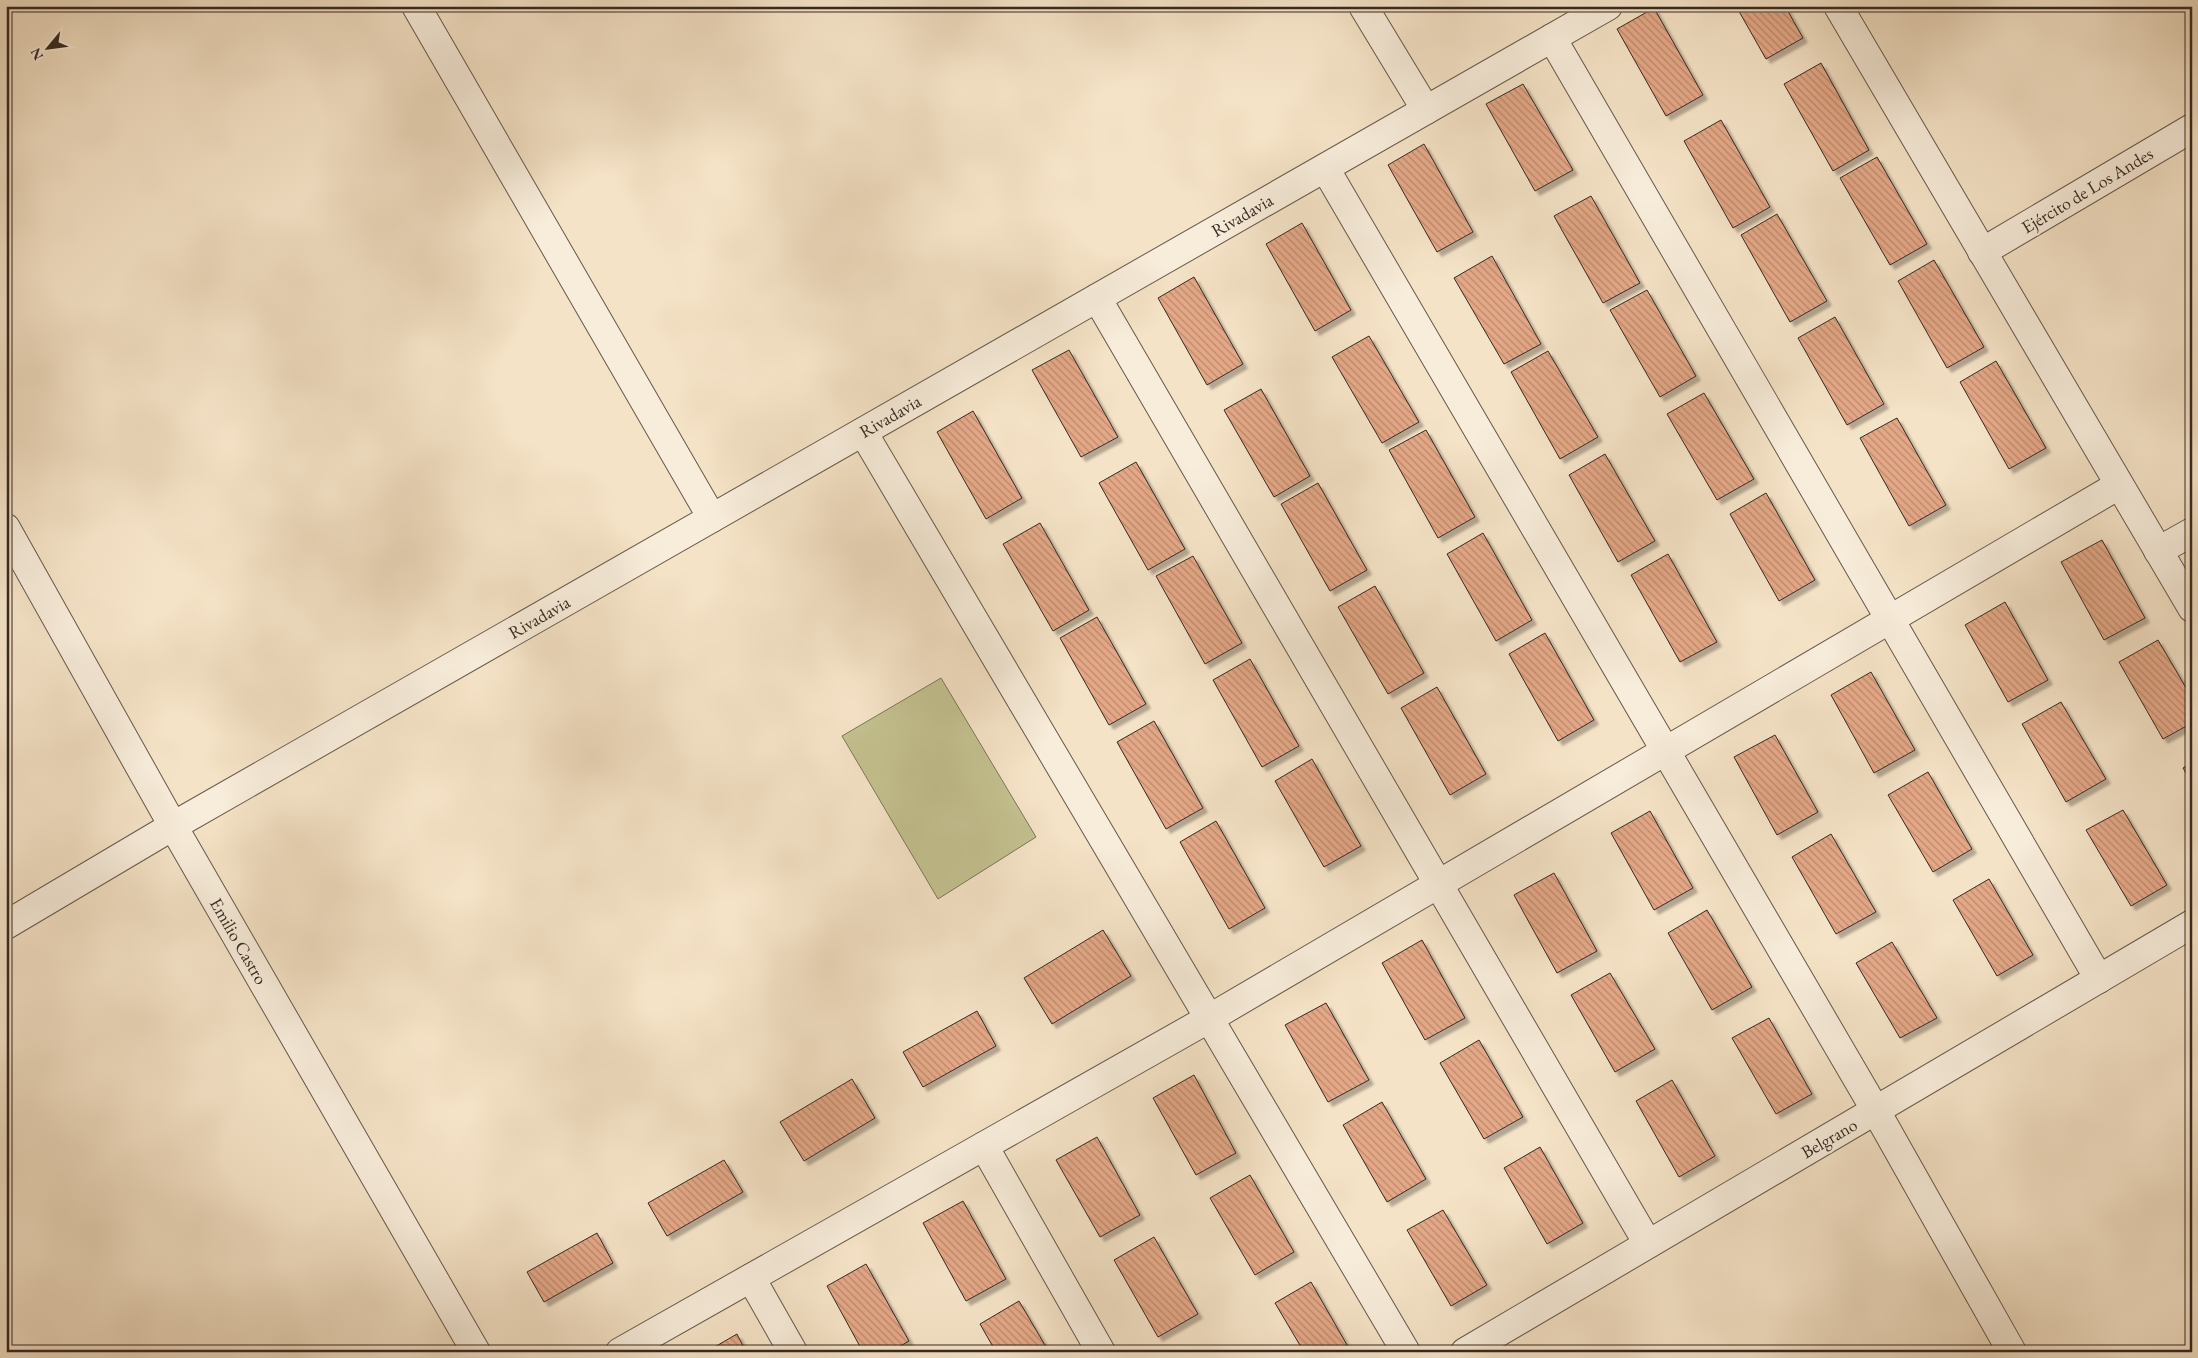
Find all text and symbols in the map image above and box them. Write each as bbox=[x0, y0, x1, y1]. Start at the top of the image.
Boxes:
north arrow bbox=[22, 22, 72, 72]
text: N bbox=[26, 44, 47, 64]
street label: Ejército de Los Andes bbox=[2017, 142, 2157, 238]
street label: Rivadavia bbox=[1207, 188, 1278, 242]
street label: Rivadavia bbox=[855, 389, 926, 443]
street label: Rivadavia bbox=[504, 590, 575, 644]
street label: Emilio Castro bbox=[205, 894, 273, 988]
street label: Belgrano bbox=[1797, 1113, 1861, 1163]

